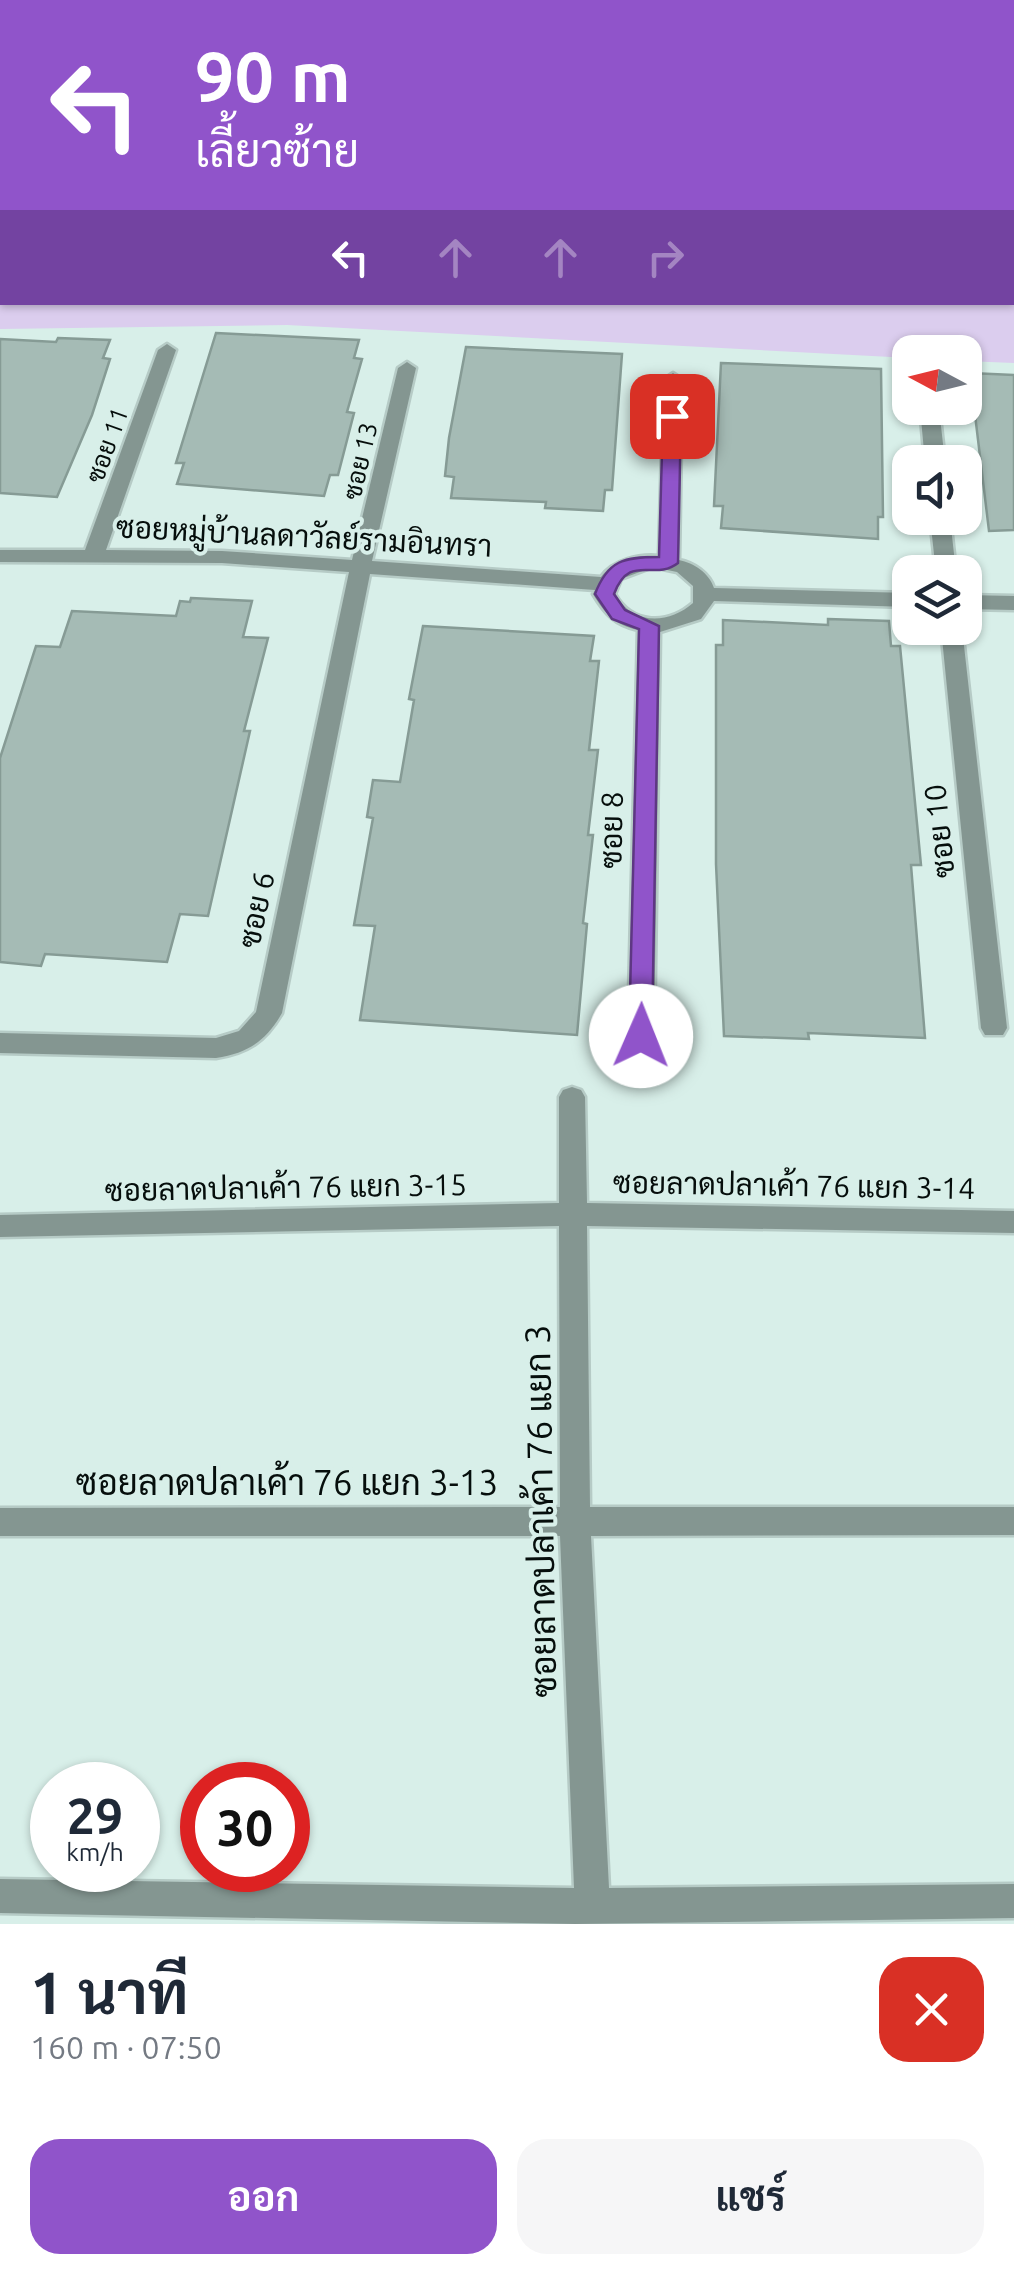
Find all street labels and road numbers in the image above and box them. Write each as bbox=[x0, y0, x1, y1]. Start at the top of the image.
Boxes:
street label: ซอย 11 bbox=[80, 403, 134, 487]
street label: ซอย 13 bbox=[338, 420, 382, 502]
street label: ซอยหมู่บ้านลดาวัลย์รามอินทรา bbox=[115, 506, 493, 567]
street label: ซอย 10 bbox=[917, 783, 961, 880]
street label: ซอย 8 bbox=[593, 791, 629, 869]
street label: ซอย 6 bbox=[231, 869, 281, 951]
street label: ซอยลาดปลาเค้า 76 แยก 3-14 bbox=[613, 1162, 975, 1205]
street label: ซอยลาดปลาเค้า 76 แยก 3-15 bbox=[105, 1164, 467, 1207]
street label: ซอยลาดปลาเค้า 76 แยก 3 bbox=[515, 1324, 563, 1698]
street label: ซอยลาดปลาเค้า 76 แยก 3-13 bbox=[76, 1460, 498, 1502]

